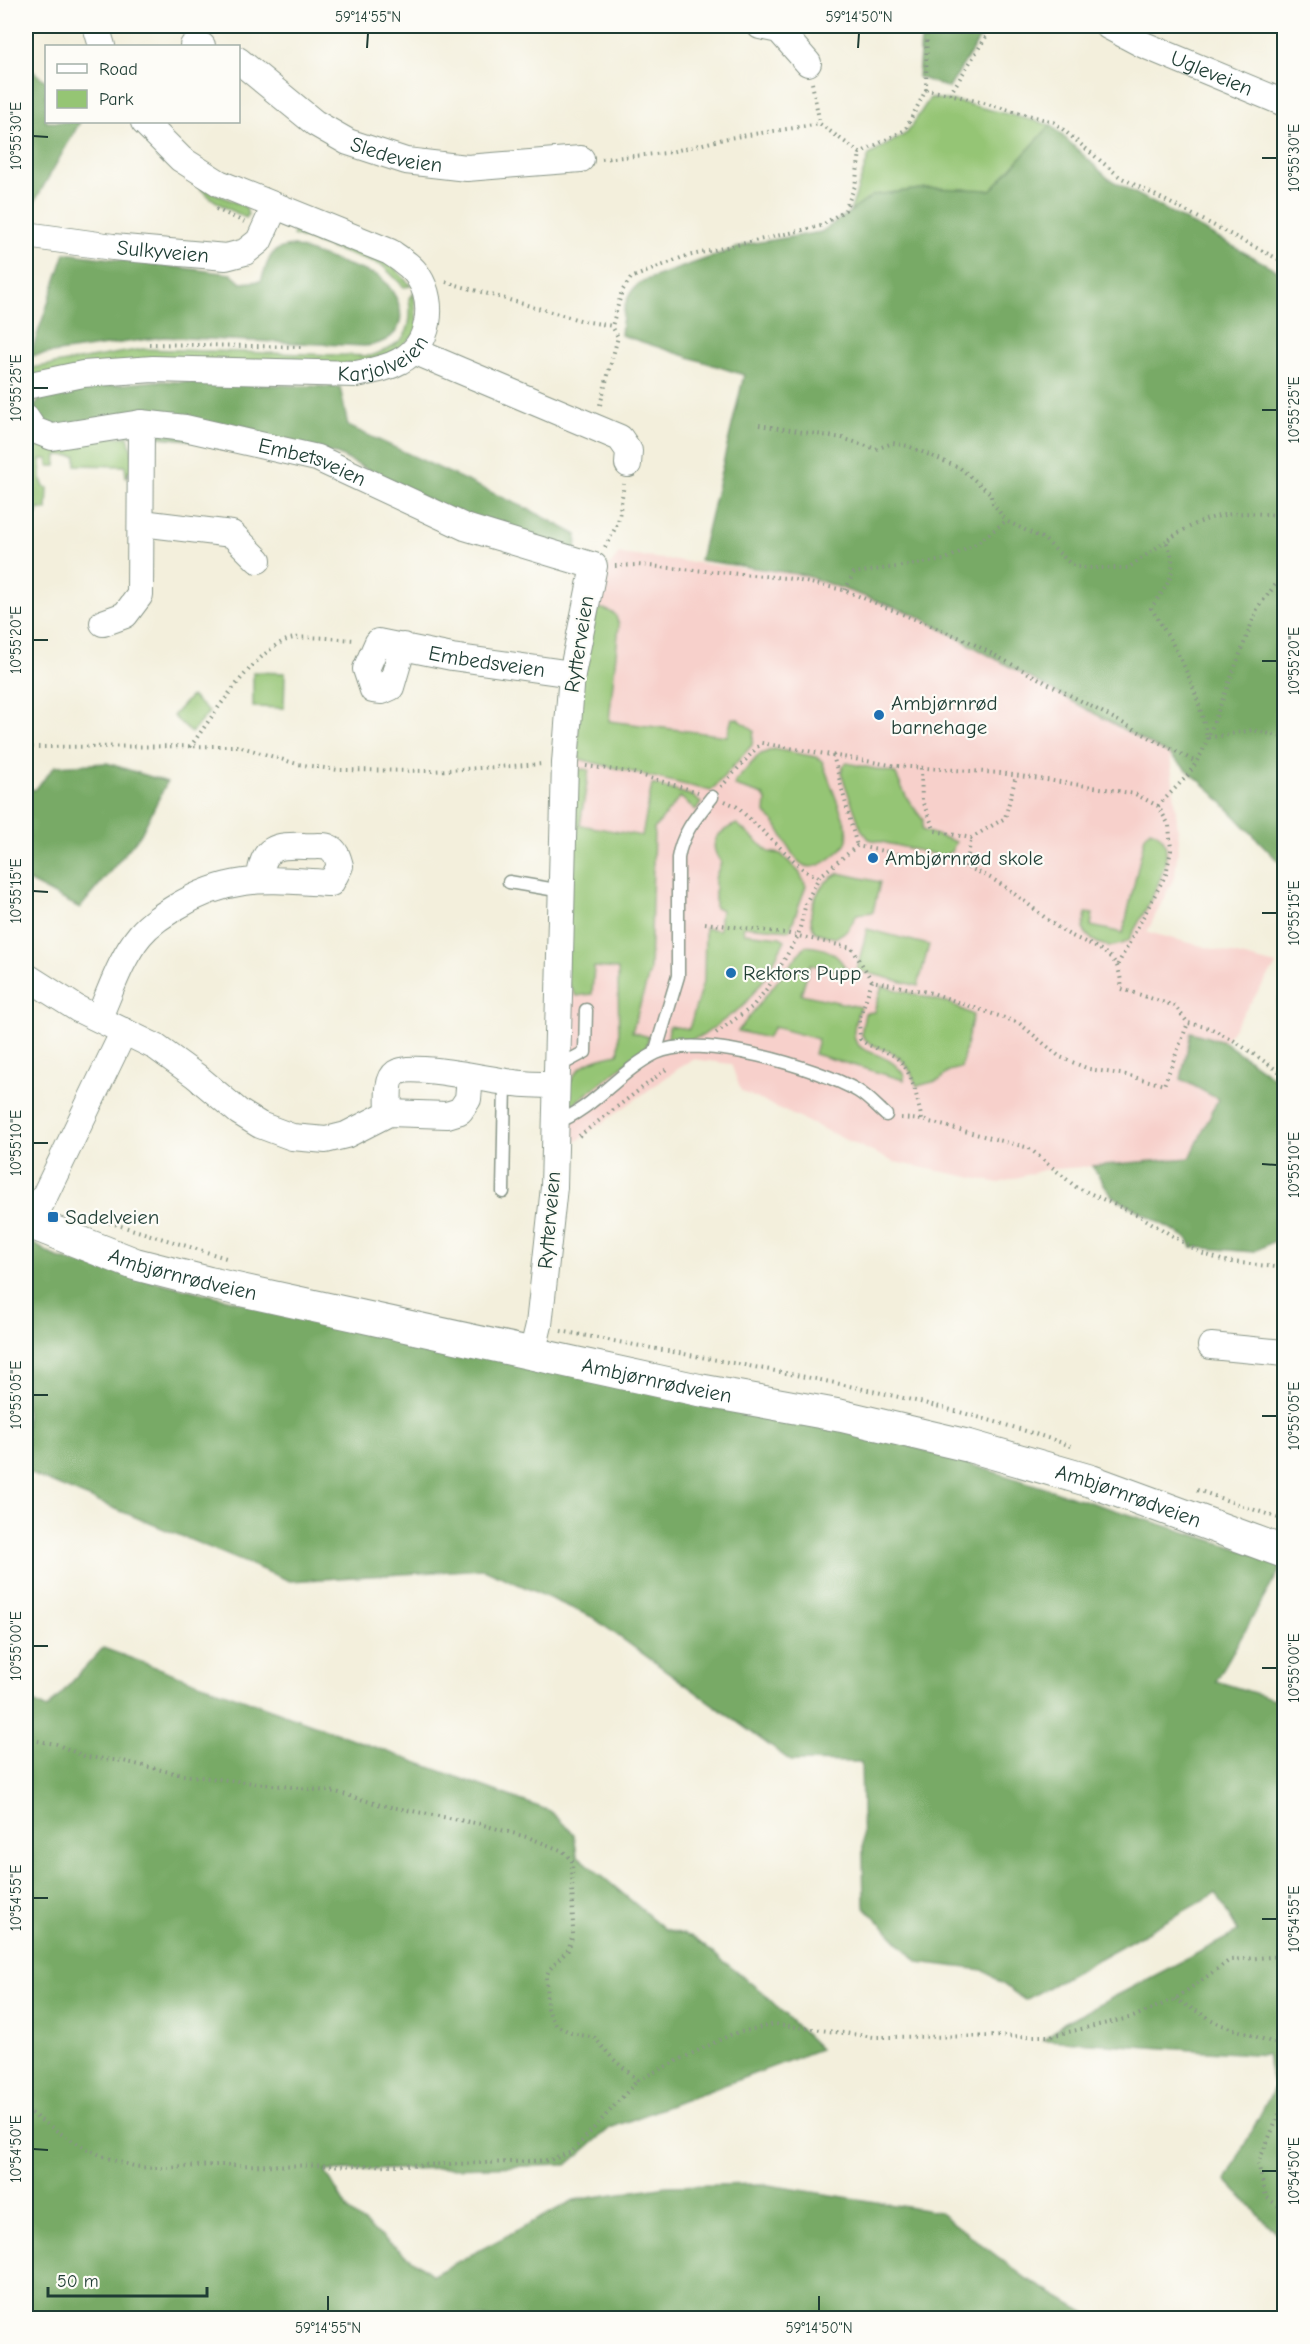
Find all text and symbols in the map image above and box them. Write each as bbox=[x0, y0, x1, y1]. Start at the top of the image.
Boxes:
text: 59°14'55"N bbox=[335, 8, 401, 26]
text: 59°14'50"N bbox=[825, 8, 893, 26]
legend bbox=[45, 45, 240, 123]
street label: Ugleveien bbox=[1167, 45, 1256, 101]
text: Road bbox=[99, 59, 138, 80]
text: Park bbox=[99, 89, 134, 110]
text: 10°55'30"E bbox=[7, 102, 25, 170]
text: 10°55'30"E bbox=[1285, 124, 1303, 192]
street label: Sledeveien bbox=[347, 132, 444, 177]
street label: Sulkyveien bbox=[116, 235, 210, 267]
street label: Karjolveien bbox=[337, 331, 433, 386]
text: 10°55'25"E bbox=[7, 354, 25, 422]
text: 10°55'25"E bbox=[1285, 376, 1303, 444]
street label: Embetsveien bbox=[256, 433, 370, 491]
street label: Rytterveien bbox=[559, 594, 599, 694]
text: 10°55'20"E bbox=[7, 606, 25, 674]
text: 10°55'20"E bbox=[1285, 627, 1303, 695]
street label: Embedsveien bbox=[427, 641, 547, 682]
place label: Ambjørnrød barnehage bbox=[891, 691, 998, 739]
marker: Ambjørnrød barnehage bbox=[872, 708, 886, 722]
place label: Ambjørnrød skole bbox=[885, 846, 1043, 870]
marker: Ambjørnrød skole bbox=[866, 851, 880, 865]
text: 10°55'15"E bbox=[7, 858, 25, 924]
text: 10°55'15"E bbox=[1285, 880, 1303, 946]
place label: Rektors Pupp bbox=[743, 961, 861, 985]
marker: Rektors Pupp bbox=[724, 966, 738, 980]
text: 10°55'10"E bbox=[7, 1110, 25, 1176]
text: 10°55'10"E bbox=[1285, 1132, 1303, 1198]
street label: Rytterveien bbox=[533, 1170, 565, 1270]
place label: Sadelveien bbox=[65, 1205, 159, 1229]
marker: Sadelveien bbox=[46, 1210, 60, 1224]
street label: Ambjørnrødveien bbox=[105, 1243, 259, 1305]
street label: Ambjørnrødveien bbox=[580, 1353, 734, 1408]
text: 10°55'05"E bbox=[7, 1361, 25, 1429]
text: 10°55'05"E bbox=[1285, 1382, 1303, 1450]
street label: Ambjørnrødveien bbox=[1053, 1459, 1204, 1532]
text: 10°55'00"E bbox=[7, 1611, 25, 1681]
text: 10°55'00"E bbox=[1285, 1633, 1303, 1703]
text: 10°54'55"E bbox=[7, 1865, 25, 1931]
text: 10°54'55"E bbox=[1285, 1886, 1303, 1952]
text: 10°54'50"E bbox=[7, 2115, 25, 2183]
text: 10°54'50"E bbox=[1285, 2137, 1303, 2205]
scale bar bbox=[48, 2260, 207, 2298]
text: 50 m bbox=[57, 2271, 99, 2292]
text: 59°14'55"N bbox=[295, 2319, 361, 2337]
text: 59°14'50"N bbox=[785, 2319, 853, 2337]

